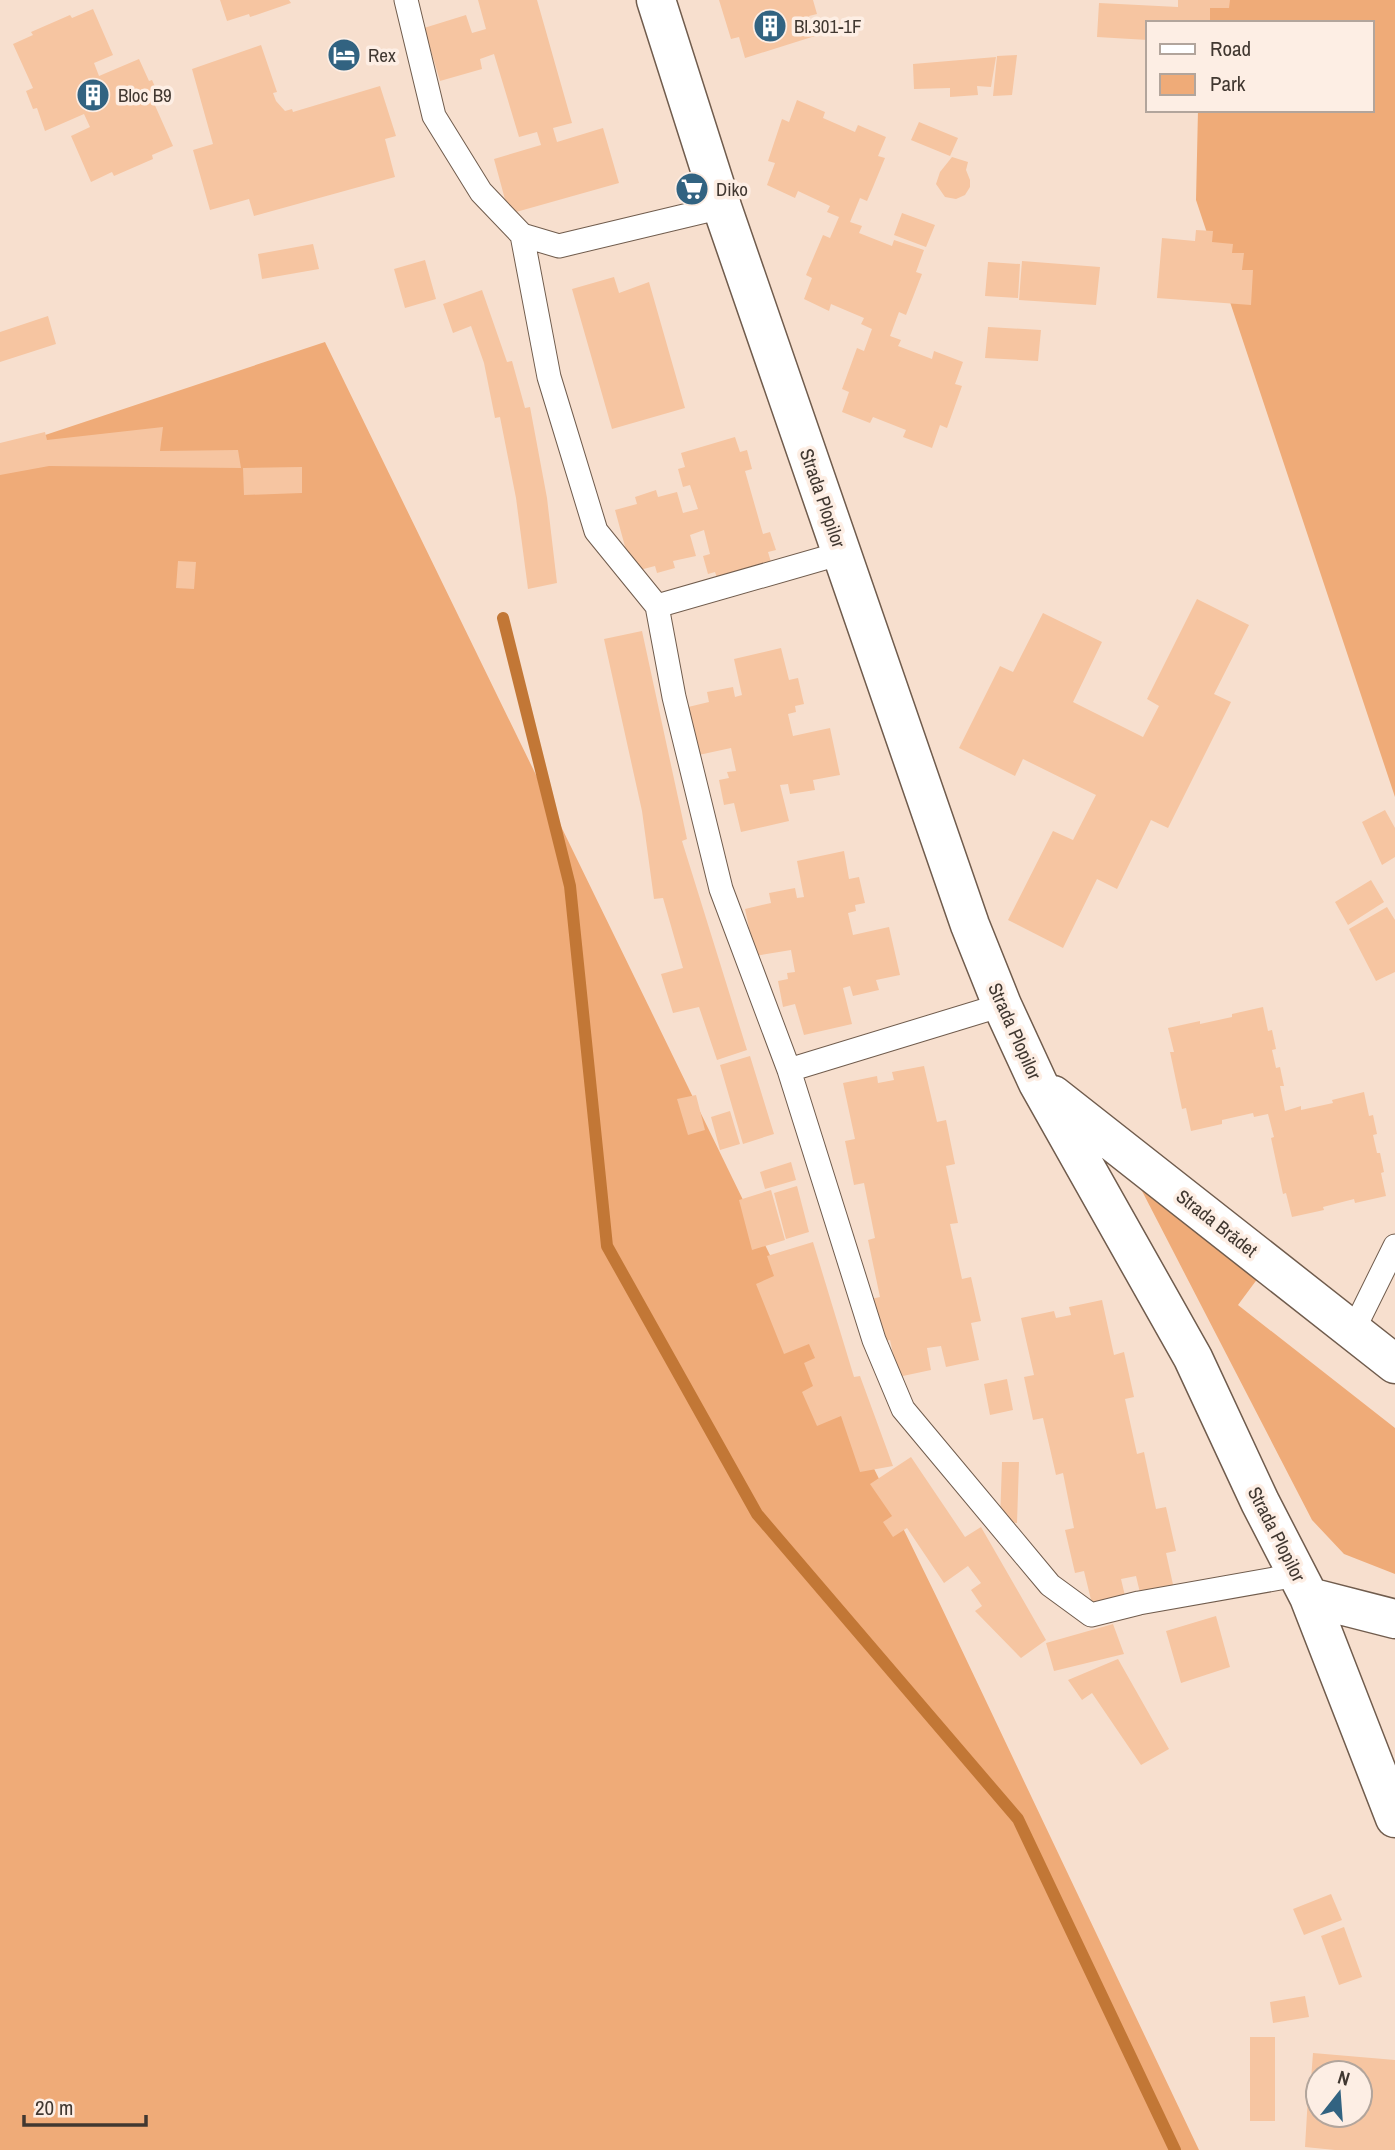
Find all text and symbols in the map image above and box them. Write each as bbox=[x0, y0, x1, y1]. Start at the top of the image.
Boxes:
building icon: Bl.301-1F bbox=[751, 7, 789, 45]
place label: Bl.301-1F bbox=[794, 13, 862, 39]
legend bbox=[1146, 21, 1374, 112]
text: Road bbox=[1210, 34, 1251, 63]
hotel icon: Rex bbox=[325, 36, 363, 74]
place label: Rex bbox=[368, 42, 396, 68]
text: Park bbox=[1210, 69, 1246, 98]
building icon: Bloc B9 bbox=[74, 76, 112, 114]
place label: Bloc B9 bbox=[118, 82, 172, 108]
supermarket icon: Diko bbox=[673, 170, 711, 208]
place label: Diko bbox=[716, 176, 748, 202]
street label: Strada Plopilor bbox=[794, 445, 852, 552]
street label: Strada Plopilor bbox=[982, 979, 1048, 1084]
street label: Strada Brădet bbox=[1171, 1183, 1263, 1263]
street label: Strada Plopilor bbox=[1242, 1482, 1312, 1587]
north arrow bbox=[1304, 2059, 1374, 2129]
text: N bbox=[1335, 2064, 1353, 2092]
scale bar bbox=[24, 2084, 147, 2128]
text: 20 m bbox=[35, 2093, 73, 2122]

